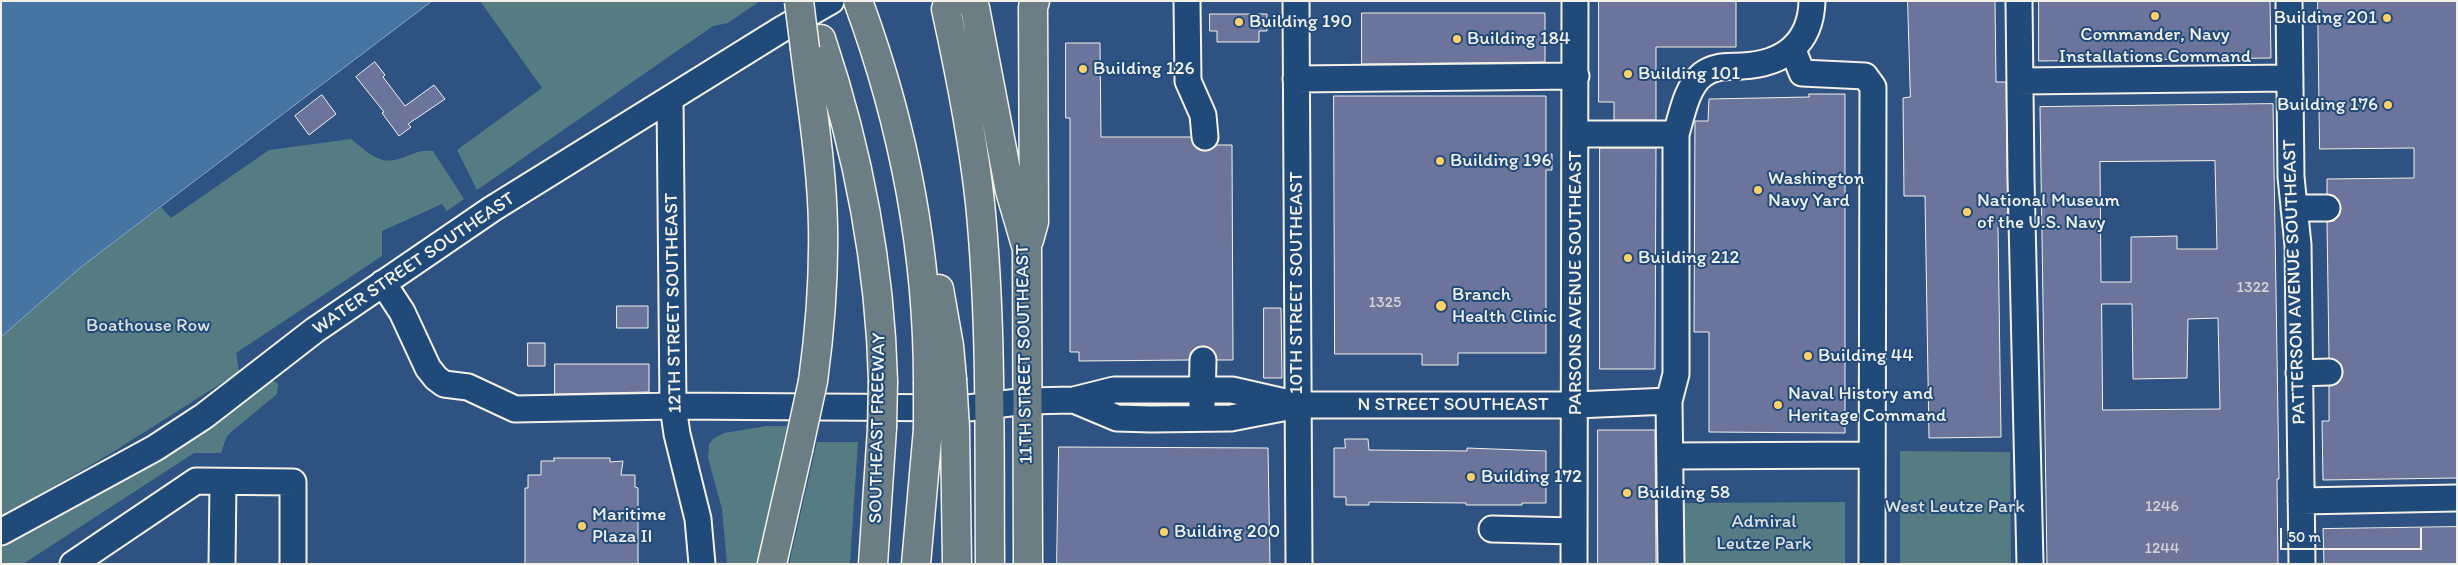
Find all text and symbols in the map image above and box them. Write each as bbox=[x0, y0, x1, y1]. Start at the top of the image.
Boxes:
place label: Building 201 bbox=[2274, 7, 2377, 29]
marker: Commander, Navy Installations Command bbox=[2149, 10, 2161, 22]
place label: Building 190 bbox=[1249, 11, 1352, 33]
marker: Building 201 bbox=[2381, 12, 2393, 24]
marker: Building 190 bbox=[1233, 16, 1245, 28]
place label: Commander, Navy Installations Command bbox=[2059, 24, 2251, 68]
place label: Building 184 bbox=[1467, 28, 1570, 50]
marker: Building 184 bbox=[1451, 33, 1463, 45]
place label: Building 126 bbox=[1093, 58, 1195, 80]
marker: Building 126 bbox=[1077, 63, 1089, 75]
place label: Building 101 bbox=[1638, 63, 1740, 85]
marker: Building 101 bbox=[1622, 68, 1634, 80]
place label: Building 176 bbox=[2277, 94, 2378, 116]
marker: Building 176 bbox=[2382, 99, 2394, 111]
street label: PATTERSON AVENUE SOUTHEAST bbox=[2279, 139, 2311, 425]
place label: Building 196 bbox=[1450, 150, 1552, 172]
street label: PARSONS AVENUE SOUTHEAST bbox=[1565, 151, 1587, 415]
marker: Building 196 bbox=[1434, 155, 1446, 167]
place label: Washington Navy Yard bbox=[1768, 168, 1865, 212]
street label: 10TH STREET SOUTHEAST bbox=[1286, 172, 1308, 394]
marker: Washington Navy Yard bbox=[1752, 184, 1764, 196]
street label: WATER STREET SOUTHEAST bbox=[308, 188, 520, 340]
place label: National Museum of the U.S. Navy bbox=[1977, 190, 2120, 234]
street label: 12TH STREET SOUTHEAST bbox=[661, 192, 687, 414]
marker: National Museum of the U.S. Navy bbox=[1961, 206, 1973, 218]
street label: 11TH STREET SOUTHEAST bbox=[1012, 244, 1038, 464]
place label: Building 212 bbox=[1638, 247, 1740, 269]
marker: Building 212 bbox=[1622, 252, 1634, 264]
house number: 1322 bbox=[2237, 278, 2269, 298]
place label: Branch Health Clinic bbox=[1452, 284, 1557, 328]
house number: 1325 bbox=[1369, 293, 1401, 313]
marker: Branch Health Clinic bbox=[1434, 299, 1448, 313]
park label: Boathouse Row bbox=[86, 315, 210, 337]
street label: SOUTHEAST FREEWAY bbox=[865, 332, 891, 524]
place label: Building 44 bbox=[1818, 345, 1914, 367]
marker: Building 44 bbox=[1802, 350, 1814, 362]
place label: Naval History and Heritage Command bbox=[1788, 383, 1946, 427]
street label: N STREET SOUTHEAST bbox=[1357, 394, 1549, 416]
marker: Naval History and Heritage Command bbox=[1772, 399, 1784, 411]
place label: Building 172 bbox=[1481, 466, 1582, 488]
marker: Building 172 bbox=[1465, 471, 1477, 483]
place label: Building 58 bbox=[1637, 482, 1730, 504]
marker: Building 58 bbox=[1621, 487, 1633, 499]
park label: West Leutze Park bbox=[1885, 496, 2025, 518]
house number: 1246 bbox=[2145, 497, 2179, 517]
place label: Maritime Plaza II bbox=[592, 504, 666, 548]
park label: Admiral Leutze Park bbox=[1716, 511, 1812, 555]
scale bar bbox=[2283, 518, 2426, 550]
marker: Maritime Plaza II bbox=[576, 520, 588, 532]
place label: Building 200 bbox=[1174, 521, 1280, 543]
marker: Building 200 bbox=[1158, 526, 1170, 538]
text: 50 m bbox=[2288, 528, 2321, 546]
house number: 1244 bbox=[2144, 539, 2180, 559]

